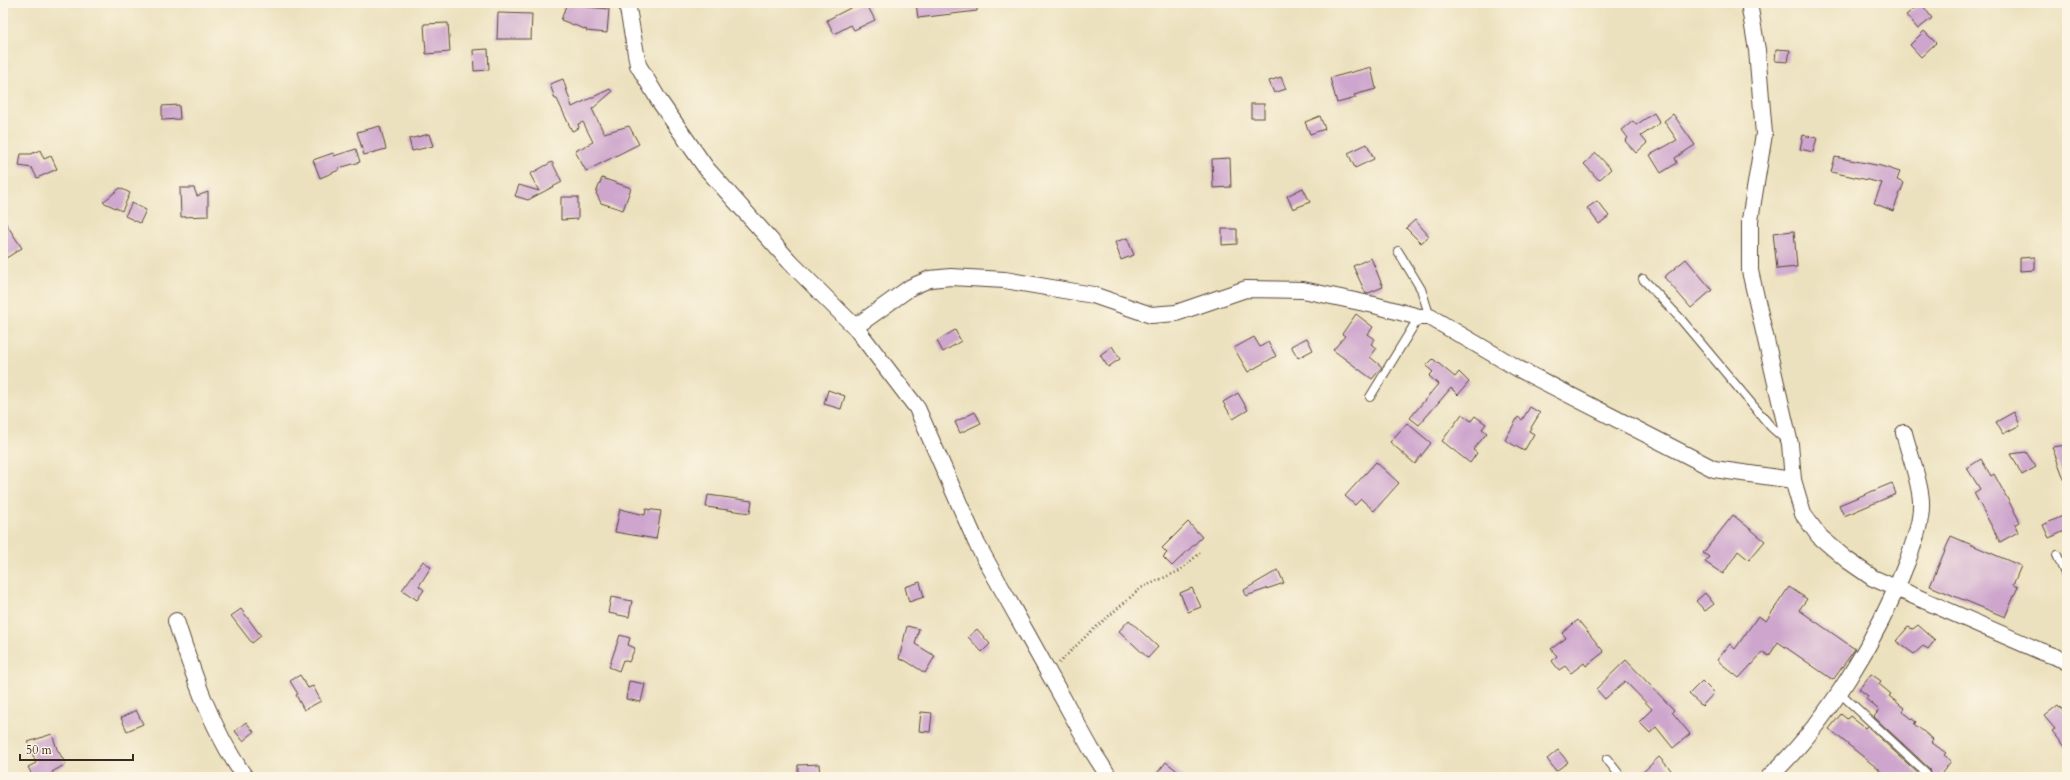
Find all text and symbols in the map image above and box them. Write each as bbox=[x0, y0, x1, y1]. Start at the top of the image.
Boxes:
scale bar bbox=[20, 736, 133, 762]
text: 50 m bbox=[26, 742, 53, 758]

